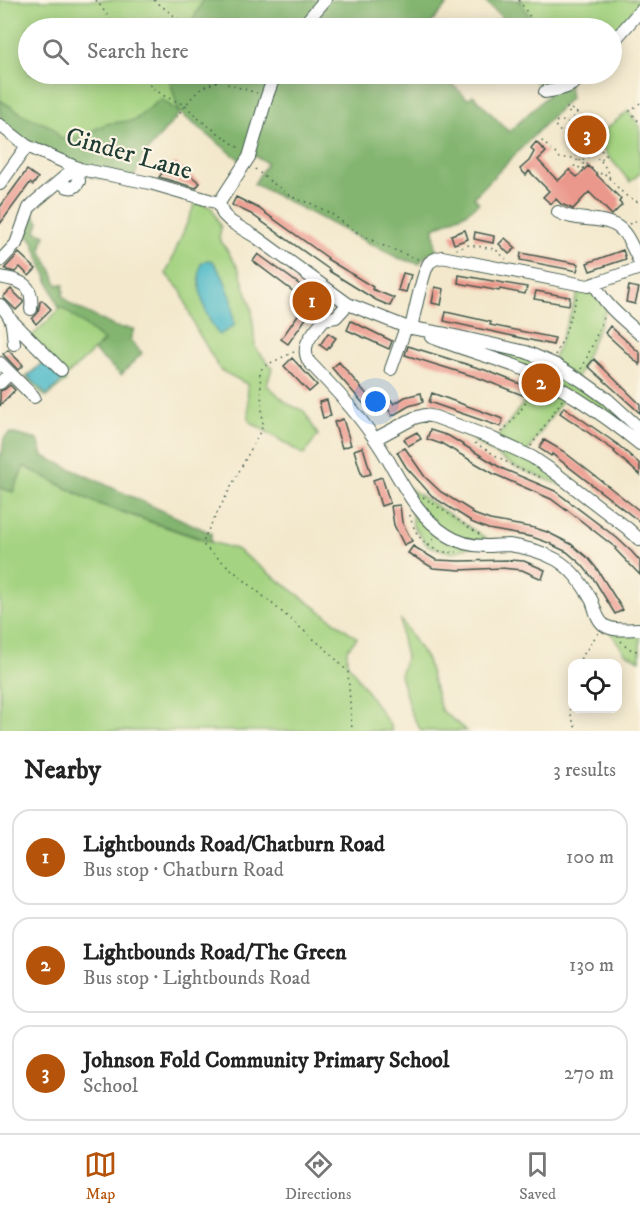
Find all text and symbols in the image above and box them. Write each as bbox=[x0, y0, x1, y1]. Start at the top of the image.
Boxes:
search box bbox=[18, 18, 622, 84]
icon: search bbox=[39, 35, 72, 68]
text: Search here bbox=[87, 38, 189, 65]
pin: 3 bbox=[568, 112, 606, 158]
street label: Cinder Lane bbox=[62, 120, 196, 188]
pin: 1 bbox=[292, 278, 332, 324]
pin: 2 bbox=[522, 360, 560, 406]
your location bbox=[361, 387, 390, 416]
map controls bbox=[568, 659, 622, 713]
button: locate bbox=[568, 659, 622, 713]
text: Nearby bbox=[24, 754, 101, 787]
text: 3 results bbox=[553, 758, 616, 783]
text: Lightbounds Road/Chatburn Road bbox=[83, 831, 385, 858]
text: 1 bbox=[42, 845, 49, 870]
text: 100 m bbox=[566, 845, 614, 870]
text: Bus stop · Chatburn Road bbox=[83, 858, 284, 883]
text: Lightbounds Road/The Green bbox=[83, 939, 347, 966]
text: 2 bbox=[41, 953, 50, 978]
text: 130 m bbox=[569, 953, 614, 978]
text: Bus stop · Lightbounds Road bbox=[83, 966, 310, 991]
text: Johnson Fold Community Primary School bbox=[83, 1047, 449, 1074]
text: 3 bbox=[42, 1061, 49, 1086]
text: 270 m bbox=[564, 1061, 614, 1086]
text: School bbox=[83, 1074, 138, 1099]
tab: Map bbox=[84, 1148, 117, 1204]
tab: Directions bbox=[285, 1148, 351, 1204]
tab: Saved bbox=[519, 1148, 556, 1204]

